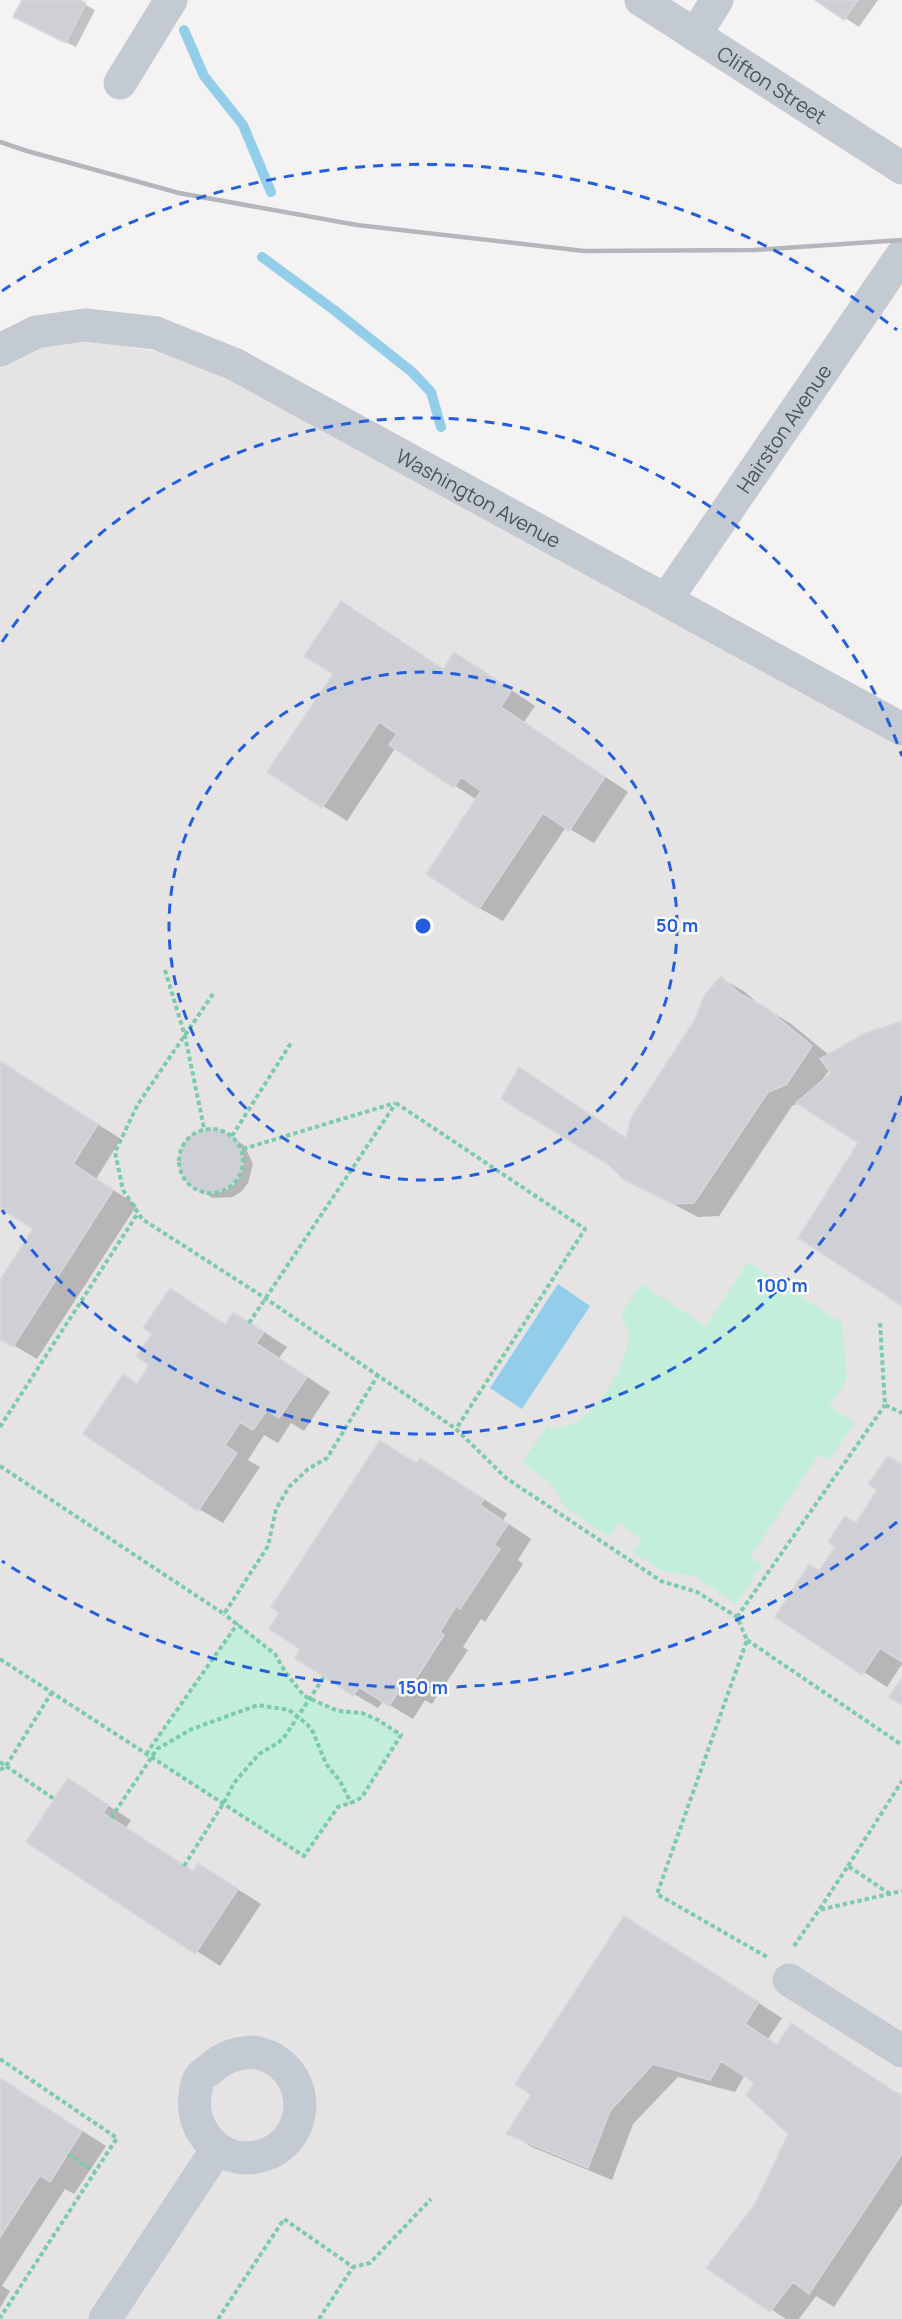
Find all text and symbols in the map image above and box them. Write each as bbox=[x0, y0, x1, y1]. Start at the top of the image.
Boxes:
street label: Clifton Street bbox=[712, 39, 832, 130]
street label: Hairston Avenue bbox=[730, 359, 837, 498]
street label: Washington Avenue bbox=[392, 442, 566, 554]
text: 50 m bbox=[656, 913, 698, 937]
centre of rings bbox=[413, 916, 433, 936]
text: 100 m bbox=[756, 1273, 808, 1297]
text: 150 m bbox=[398, 1675, 448, 1699]

